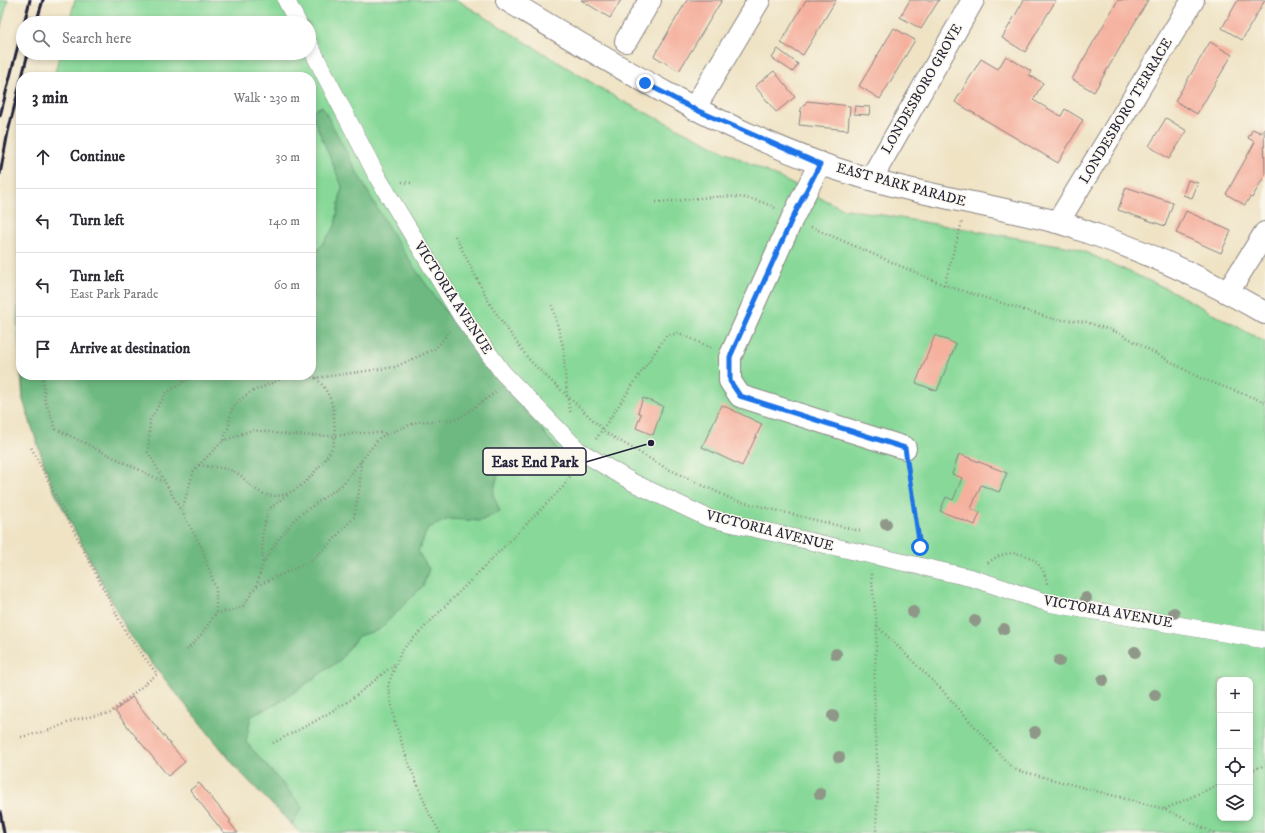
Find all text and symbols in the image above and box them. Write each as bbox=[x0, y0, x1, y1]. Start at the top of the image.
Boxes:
search box bbox=[16, 16, 316, 60]
street label: LONDESBORO GROVE bbox=[877, 21, 967, 157]
icon: search bbox=[30, 27, 52, 49]
text: Search here bbox=[62, 29, 131, 48]
street label: LONDESBORO TERRACE bbox=[1075, 35, 1177, 187]
route end bbox=[636, 74, 654, 92]
text: 3 min bbox=[32, 87, 68, 109]
text: Walk · 230 m bbox=[234, 90, 300, 106]
icon: ahead bbox=[32, 146, 54, 168]
text: Continue bbox=[70, 147, 125, 166]
text: 30 m bbox=[276, 149, 300, 165]
street label: EAST PARK PARADE bbox=[834, 159, 968, 211]
icon: left bbox=[32, 210, 54, 232]
text: Turn left bbox=[70, 211, 124, 230]
text: 140 m bbox=[268, 213, 300, 229]
street label: VICTORIA AVENUE bbox=[409, 237, 496, 358]
text: Turn left bbox=[70, 267, 124, 286]
icon: left bbox=[32, 274, 54, 296]
text: 60 m bbox=[274, 277, 300, 293]
text: East Park Parade bbox=[70, 286, 158, 302]
icon: arrive bbox=[32, 338, 54, 360]
text: Arrive at destination bbox=[70, 339, 190, 358]
callout: East End Park bbox=[483, 448, 586, 475]
text: East End Park bbox=[491, 453, 579, 472]
street label: VICTORIA AVENUE bbox=[703, 506, 836, 556]
route start bbox=[911, 538, 929, 556]
street label: VICTORIA AVENUE bbox=[1041, 592, 1174, 632]
map controls bbox=[1217, 677, 1253, 821]
button: + bbox=[1217, 677, 1253, 713]
button: − bbox=[1217, 713, 1253, 749]
button: locate bbox=[1217, 749, 1253, 785]
button: layers bbox=[1217, 785, 1253, 821]

